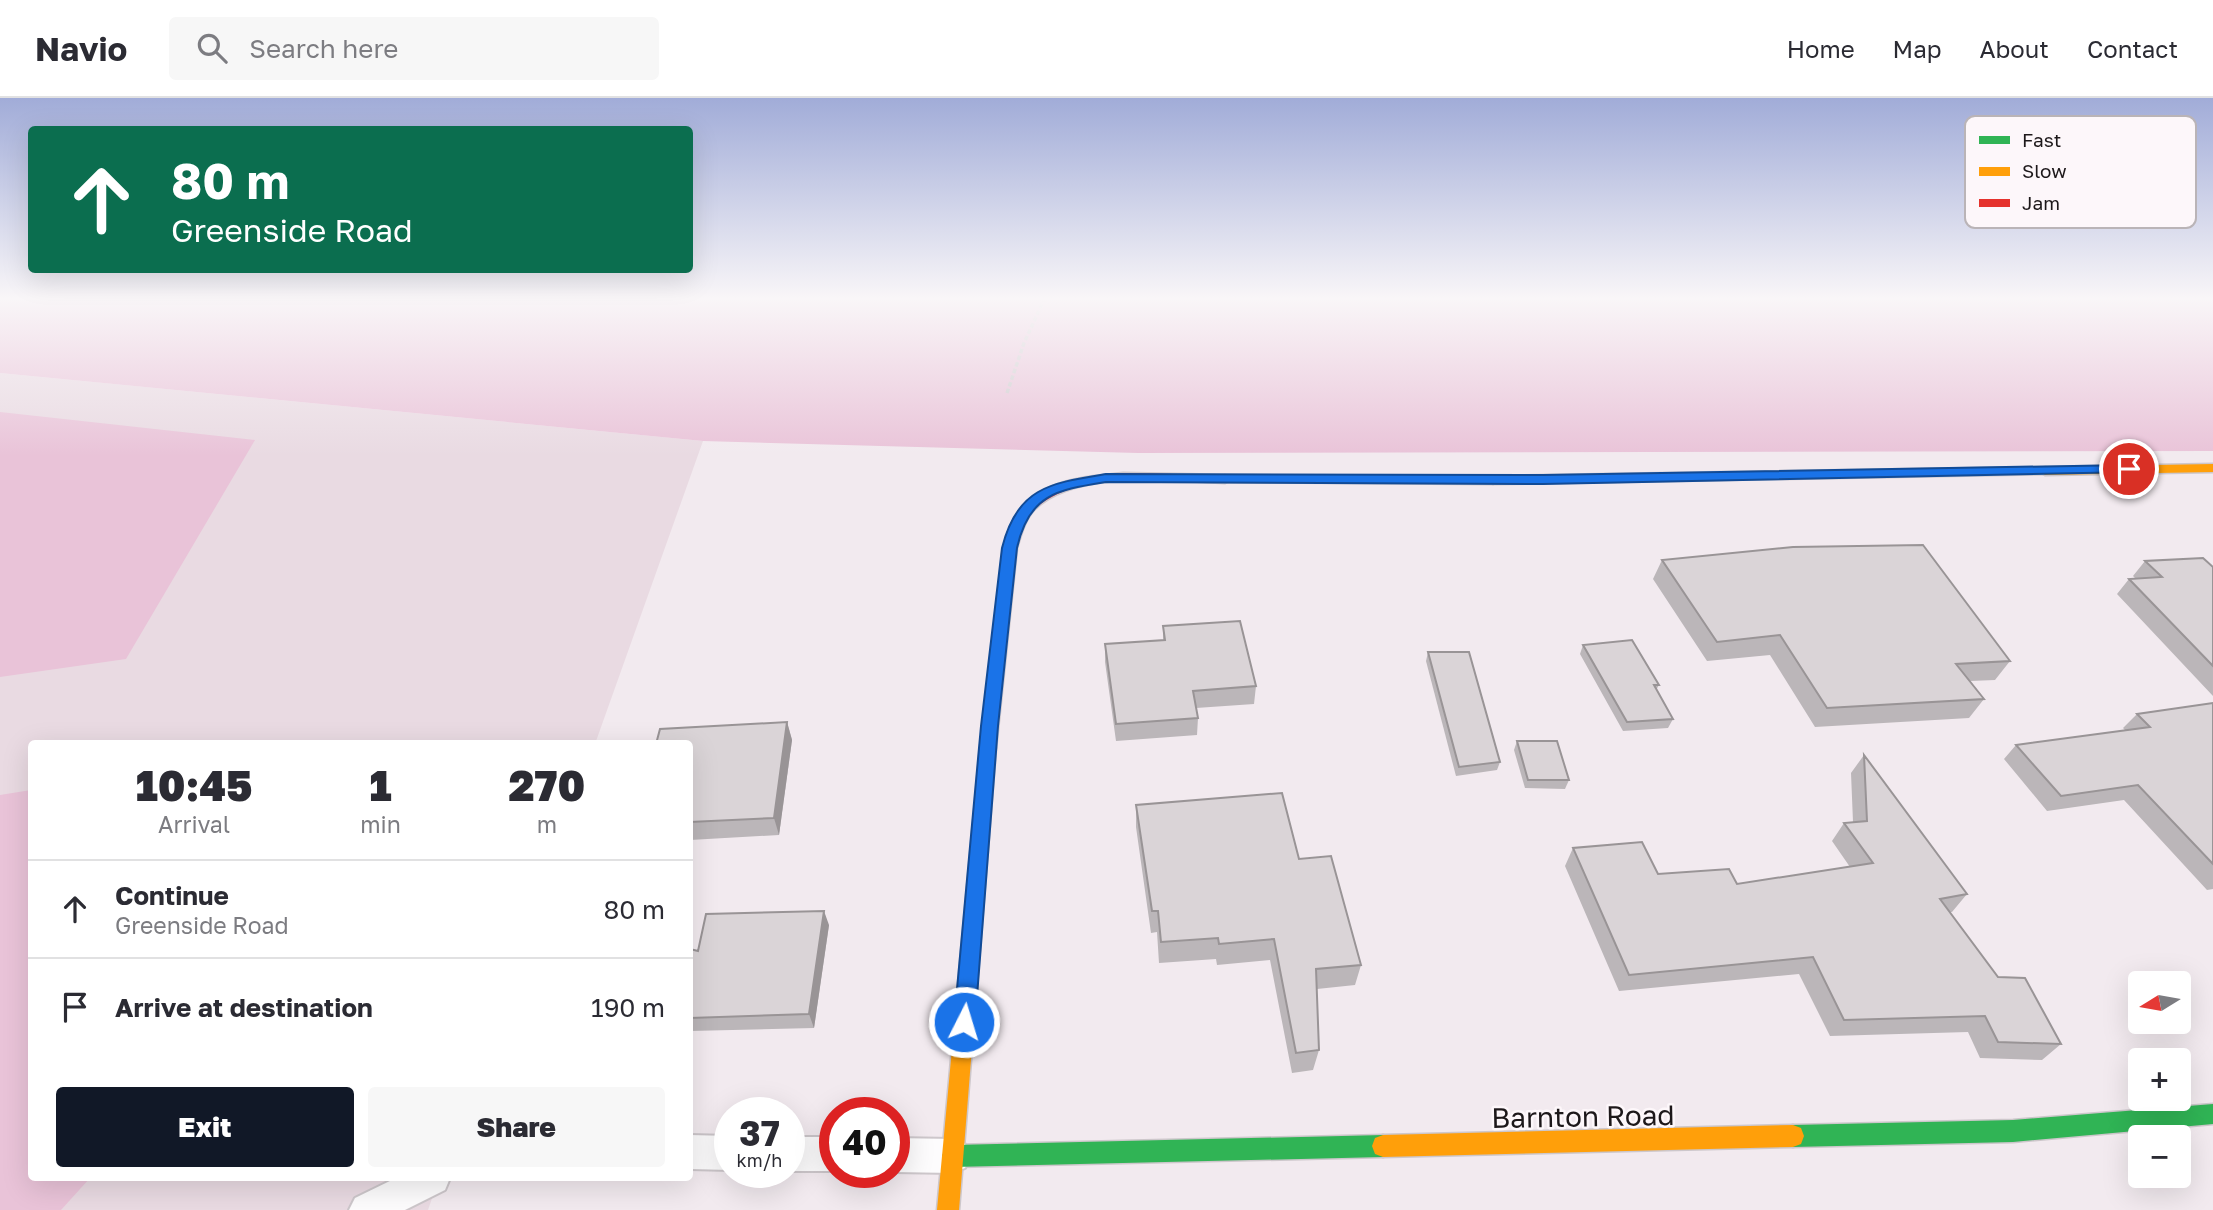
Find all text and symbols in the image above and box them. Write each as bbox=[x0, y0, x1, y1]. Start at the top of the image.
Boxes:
search box bbox=[169, 17, 659, 80]
text: Navio bbox=[35, 29, 127, 68]
icon: search bbox=[193, 29, 231, 67]
text: Search here bbox=[249, 33, 398, 64]
text: Home bbox=[1787, 34, 1855, 63]
text: Map bbox=[1893, 34, 1942, 63]
text: About bbox=[1980, 34, 2049, 63]
text: Contact bbox=[2087, 34, 2178, 63]
legend bbox=[1965, 116, 2196, 228]
text: Fast bbox=[2022, 128, 2061, 151]
text: 80 m bbox=[171, 151, 289, 210]
icon: ahead bbox=[56, 154, 147, 245]
text: Slow bbox=[2022, 159, 2067, 182]
text: Jam bbox=[2022, 191, 2060, 214]
text: Greenside Road bbox=[171, 211, 413, 249]
pin bbox=[2099, 439, 2159, 499]
icon: arrive bbox=[2110, 450, 2148, 488]
text: 10:45 bbox=[136, 760, 253, 810]
text: 1 bbox=[369, 760, 392, 810]
text: 270 bbox=[509, 760, 585, 810]
text: Arrival bbox=[158, 810, 230, 838]
text: min bbox=[360, 810, 401, 838]
text: m bbox=[537, 810, 557, 838]
text: Continue bbox=[115, 880, 229, 911]
icon: ahead bbox=[56, 890, 94, 928]
text: 80 m bbox=[604, 894, 665, 925]
text: Greenside Road bbox=[115, 911, 289, 939]
north arrow bbox=[2128, 971, 2191, 1034]
map controls bbox=[2128, 971, 2191, 1188]
position arrow bbox=[927, 985, 1001, 1059]
icon: arrive bbox=[56, 988, 94, 1026]
text: Arrive at destination bbox=[115, 992, 373, 1023]
text: 190 m bbox=[591, 992, 665, 1023]
button: + bbox=[2128, 1048, 2191, 1111]
button: Exit bbox=[56, 1087, 354, 1167]
button: Share bbox=[368, 1087, 665, 1167]
speed limit sign: 40 bbox=[819, 1097, 910, 1188]
street label: Barnton Road bbox=[1491, 1098, 1675, 1134]
text: 37 bbox=[739, 1112, 780, 1154]
button: − bbox=[2128, 1125, 2191, 1188]
text: km/h bbox=[737, 1149, 782, 1171]

